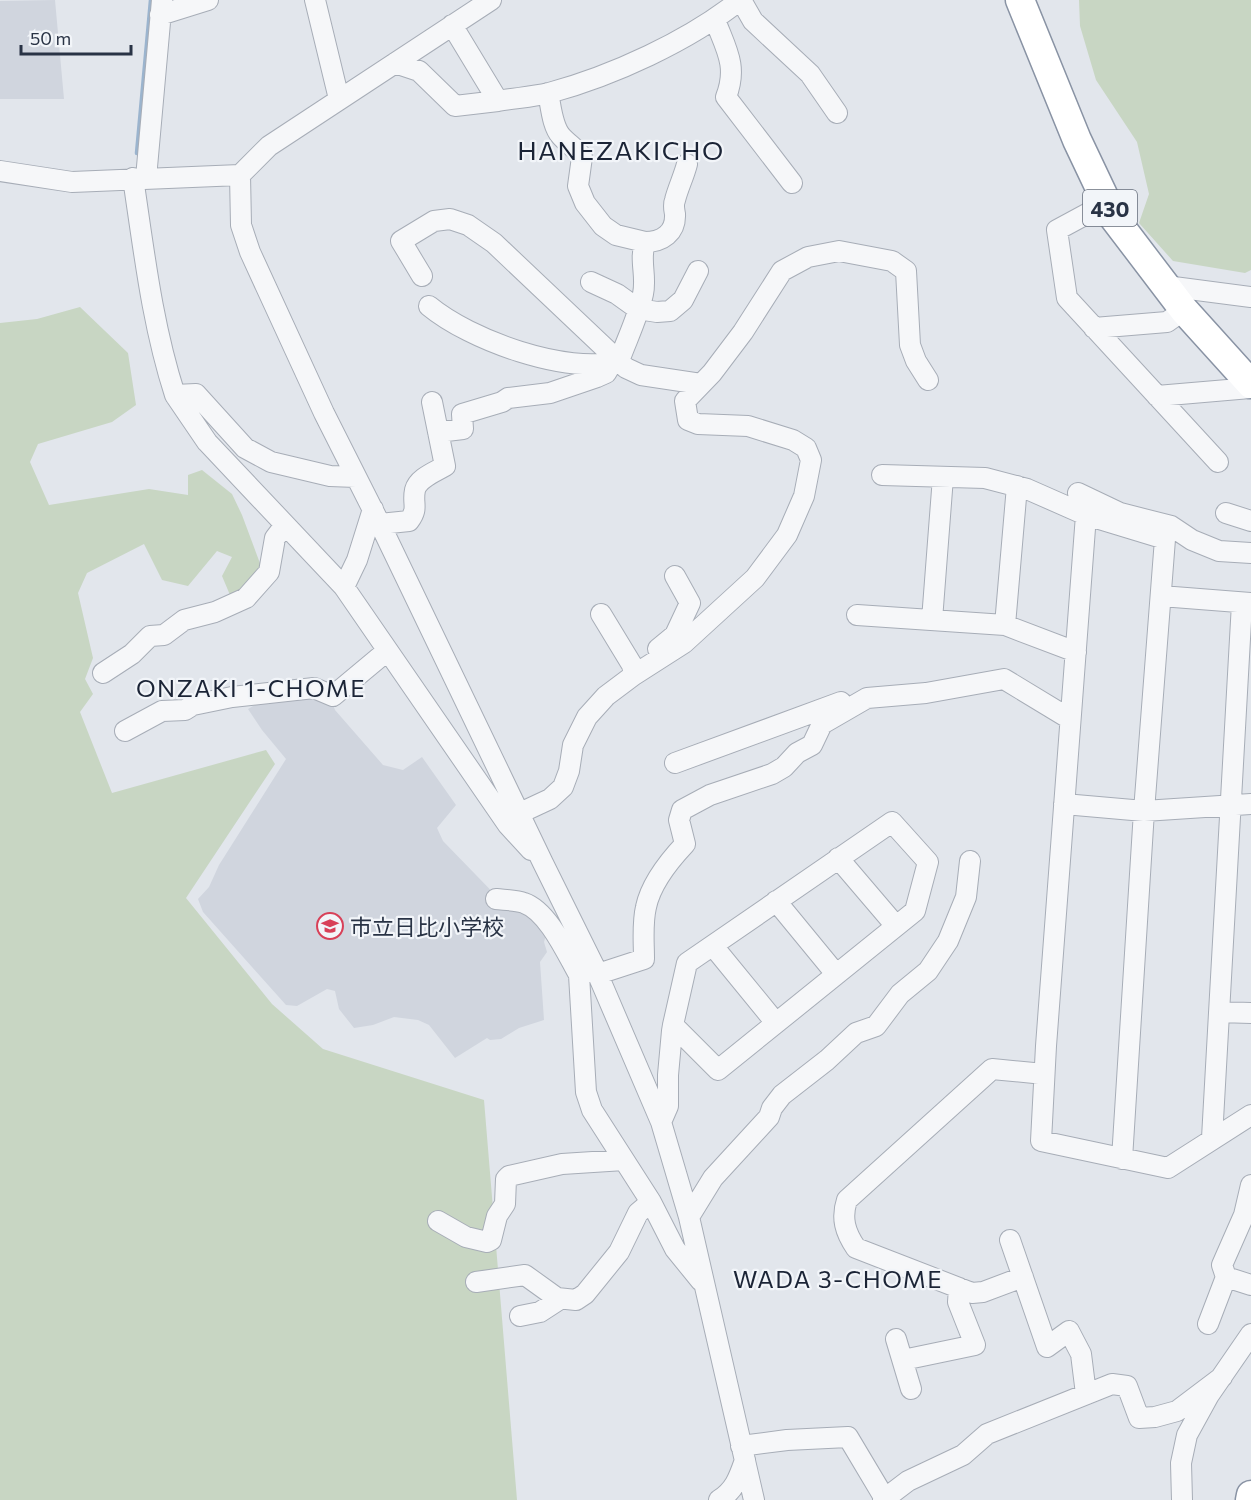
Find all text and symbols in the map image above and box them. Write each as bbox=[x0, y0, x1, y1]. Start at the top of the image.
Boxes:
scale bar bbox=[21, 18, 130, 56]
text: 50 m bbox=[30, 27, 71, 49]
district label: HANEZAKICHO bbox=[517, 134, 725, 165]
road number: 430 bbox=[1083, 190, 1137, 226]
district label: ONZAKI 1-CHOME bbox=[136, 673, 366, 702]
school or university icon: 市立日比小学校 bbox=[315, 911, 345, 941]
place label: 市立日比小学校 bbox=[350, 913, 504, 940]
district label: WADA 3-CHOME bbox=[733, 1264, 943, 1293]

